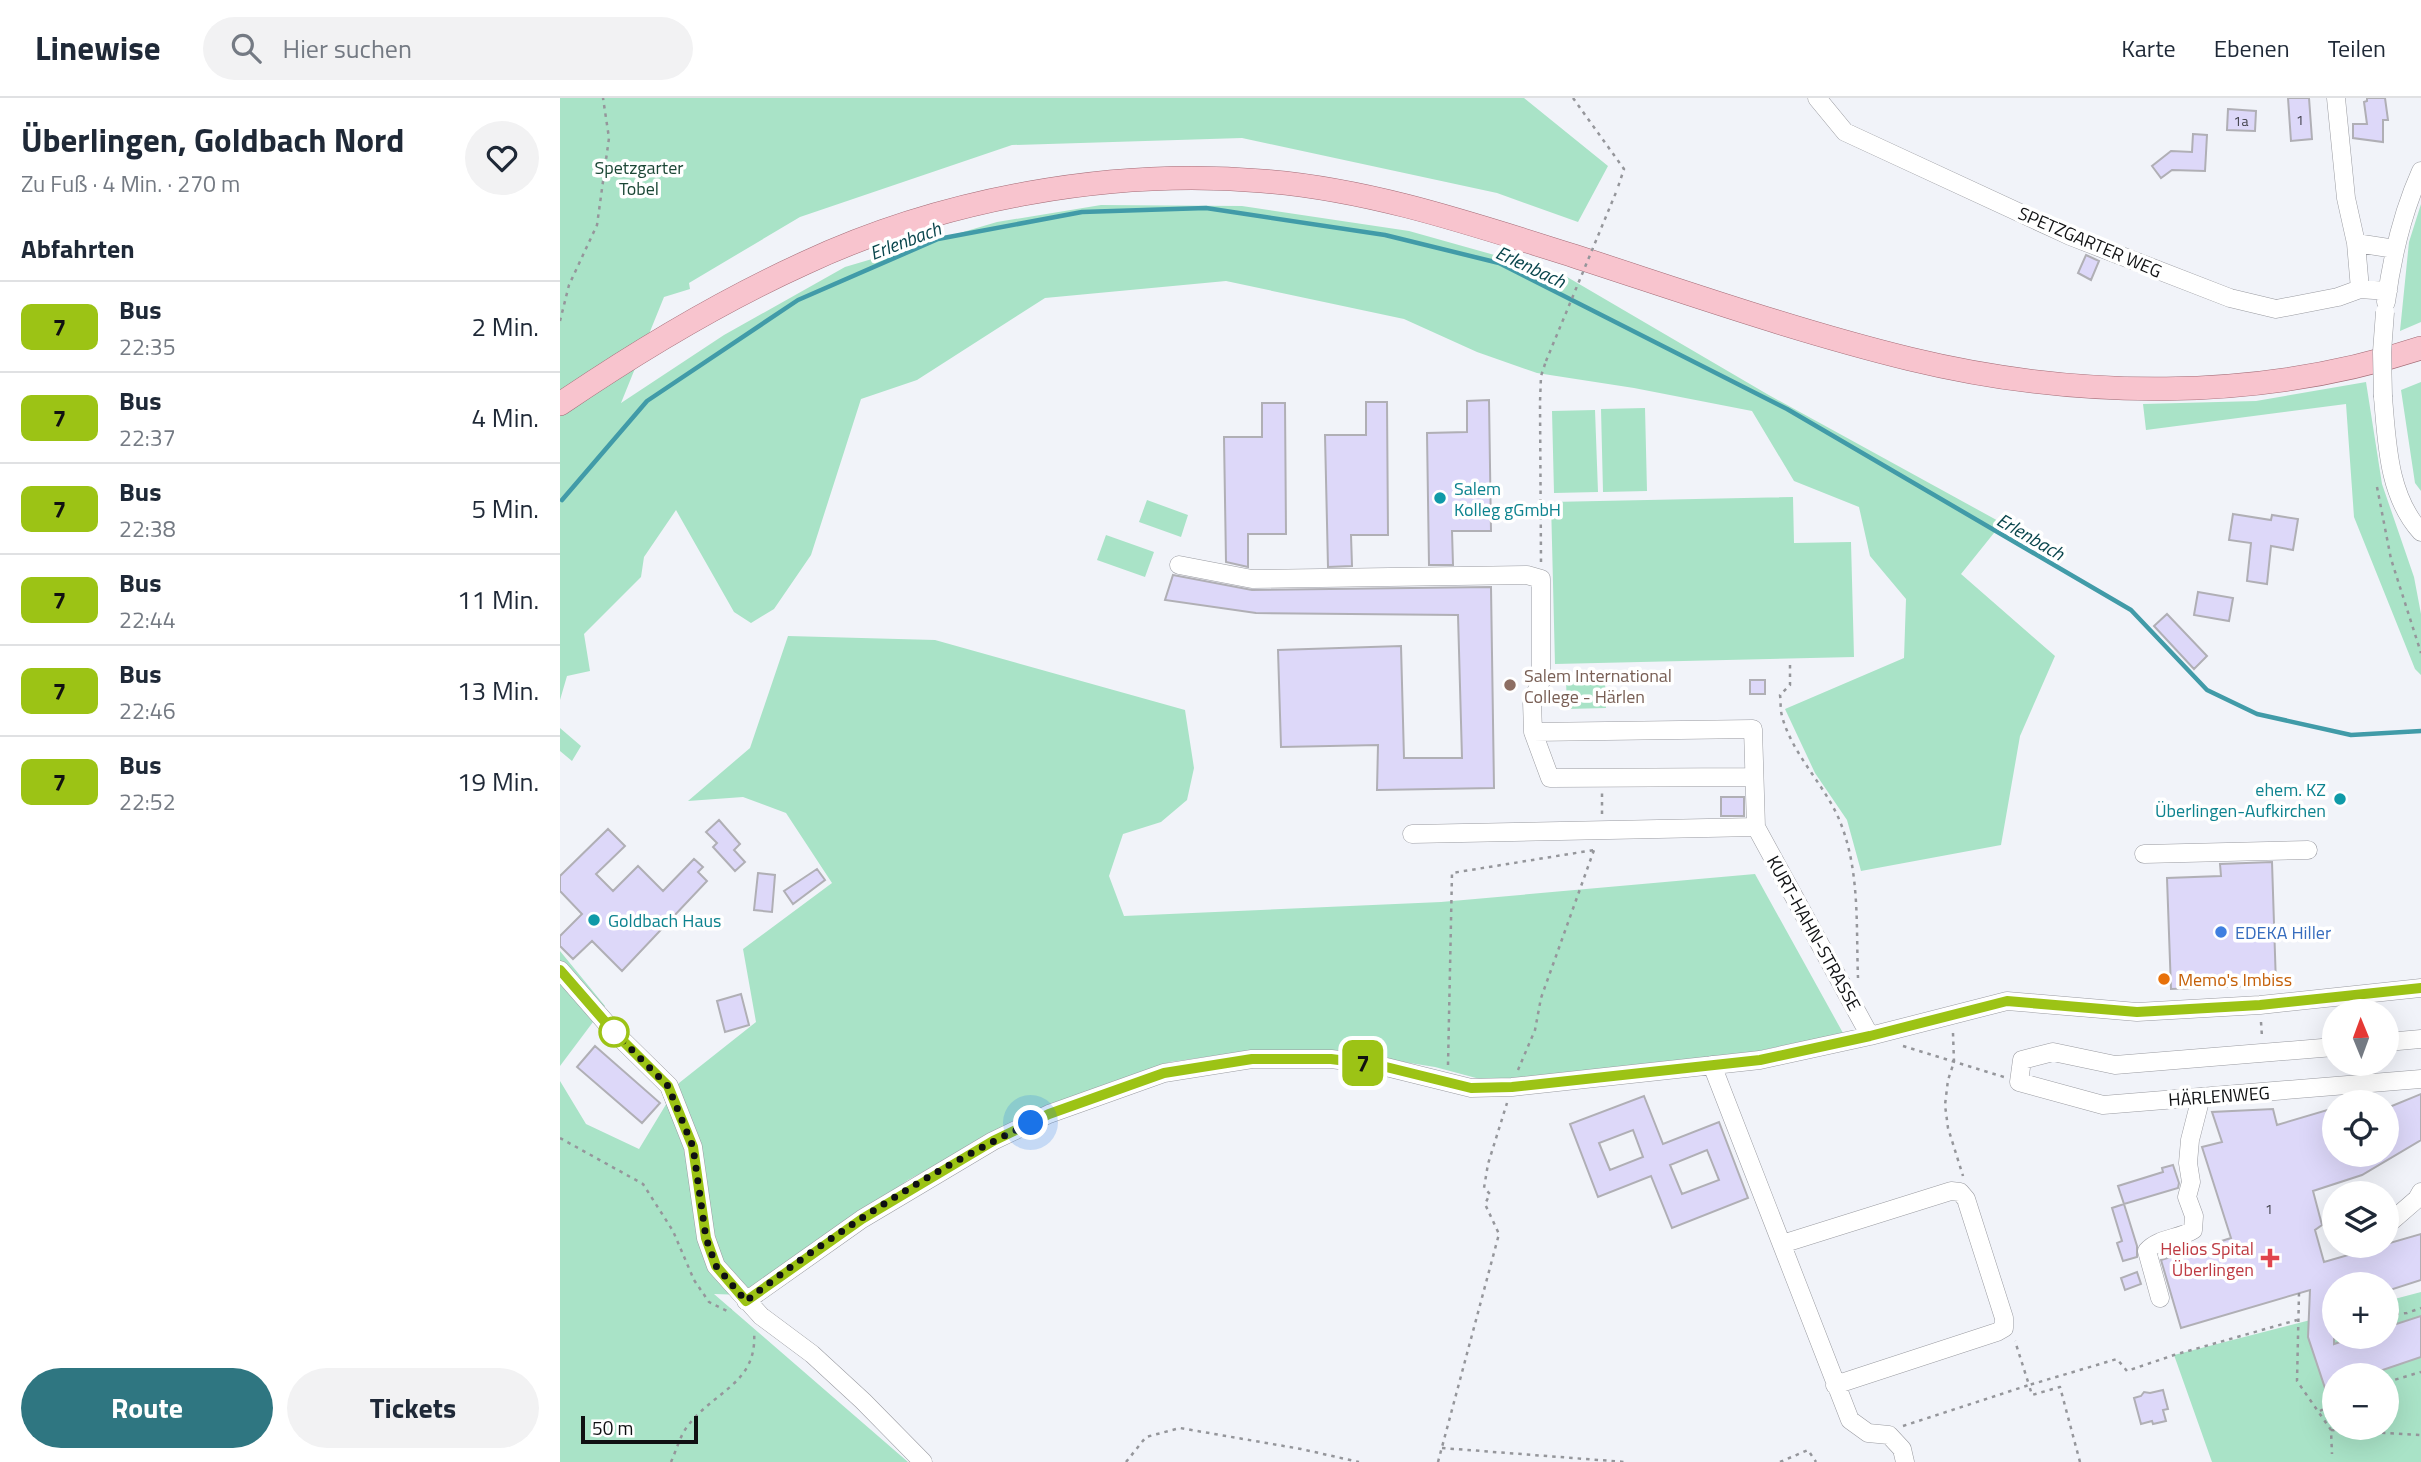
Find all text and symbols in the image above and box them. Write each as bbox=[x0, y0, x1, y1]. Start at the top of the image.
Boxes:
search box bbox=[203, 17, 693, 80]
text: Linewise bbox=[35, 23, 161, 73]
icon: search bbox=[227, 29, 265, 67]
text: Hier suchen bbox=[283, 29, 412, 68]
text: Karte bbox=[2121, 30, 2176, 66]
text: Ebenen bbox=[2214, 30, 2290, 66]
text: Teilen bbox=[2328, 30, 2386, 66]
house number: 1 bbox=[2296, 109, 2304, 130]
house number: 1a bbox=[2234, 110, 2248, 131]
text: Überlingen, Goldbach Nord bbox=[21, 115, 404, 165]
button: heart bbox=[465, 121, 539, 195]
park label: Spetzgarter Tobel bbox=[595, 154, 683, 202]
text: Zu Fuß · 4 Min. · 270 m bbox=[21, 166, 240, 201]
street label: SPETZGARTER WEG bbox=[2014, 200, 2166, 284]
water label: Erlenbach bbox=[865, 213, 945, 267]
text: Abfahrten bbox=[21, 229, 135, 268]
water label: Erlenbach bbox=[1491, 237, 1571, 295]
text: Bus bbox=[119, 290, 161, 329]
text: 2 Min. bbox=[472, 307, 539, 346]
text: 7 bbox=[53, 309, 66, 345]
text: 22:35 bbox=[119, 329, 176, 364]
text: Bus bbox=[119, 381, 161, 420]
text: 4 Min. bbox=[472, 398, 539, 437]
text: 7 bbox=[53, 400, 66, 436]
text: 22:37 bbox=[119, 420, 176, 455]
text: Bus bbox=[119, 472, 161, 511]
place label: Salem Kolleg gGmbH bbox=[1454, 475, 1561, 523]
text: 5 Min. bbox=[472, 489, 539, 528]
marker: Salem Kolleg gGmbH bbox=[1432, 490, 1448, 506]
text: 7 bbox=[53, 491, 66, 527]
water label: Erlenbach bbox=[1992, 505, 2071, 567]
text: 22:38 bbox=[119, 511, 176, 546]
text: Bus bbox=[119, 563, 161, 602]
text: 11 Min. bbox=[457, 580, 539, 619]
text: 7 bbox=[53, 582, 66, 618]
text: 22:44 bbox=[119, 602, 176, 637]
text: Bus bbox=[119, 654, 161, 693]
place label: Salem International College - Härlen bbox=[1524, 662, 1672, 710]
text: 13 Min. bbox=[457, 671, 539, 710]
text: 7 bbox=[53, 673, 66, 709]
marker: Salem International College - Härlen bbox=[1502, 677, 1518, 693]
text: 22:46 bbox=[119, 693, 176, 728]
text: Bus bbox=[119, 745, 161, 784]
text: 19 Min. bbox=[457, 762, 539, 801]
text: 7 bbox=[53, 764, 66, 800]
place label: ehem. KZ Überlingen-Aufkirchen bbox=[2155, 776, 2326, 824]
text: 22:52 bbox=[119, 784, 176, 819]
marker: ehem. KZ Überlingen-Aufkirchen bbox=[2332, 791, 2348, 807]
street label: KURT-HAHN-STRASSE bbox=[1760, 850, 1868, 1016]
place label: Goldbach Haus bbox=[608, 907, 721, 934]
marker: Goldbach Haus bbox=[586, 912, 602, 928]
place label: EDEKA Hiller bbox=[2235, 919, 2331, 946]
marker: EDEKA Hiller bbox=[2213, 924, 2229, 940]
place label: Memo's Imbiss bbox=[2178, 966, 2292, 993]
marker: Memo's Imbiss bbox=[2156, 971, 2172, 987]
north arrow bbox=[2322, 999, 2399, 1076]
map controls bbox=[2322, 999, 2399, 1440]
unlabelled marker bbox=[599, 1017, 629, 1047]
line badge: 7 bbox=[1340, 1040, 1386, 1086]
text: 7 bbox=[1356, 1045, 1370, 1081]
street label: HÄRLENWEG bbox=[2167, 1079, 2271, 1113]
button: locate bbox=[2322, 1090, 2399, 1167]
your location bbox=[1013, 1105, 1048, 1140]
button: layers bbox=[2322, 1181, 2399, 1258]
house number: 1 bbox=[2265, 1198, 2273, 1219]
place label: Helios Spital Überlingen bbox=[2160, 1235, 2254, 1283]
marker: Helios Spital Überlingen bbox=[2260, 1248, 2280, 1268]
button: + bbox=[2322, 1272, 2399, 1349]
button: − bbox=[2322, 1363, 2399, 1440]
button: Route bbox=[21, 1368, 273, 1448]
button: Tickets bbox=[287, 1368, 539, 1448]
scale bar bbox=[581, 1413, 698, 1445]
text: 50 m bbox=[592, 1413, 633, 1442]

